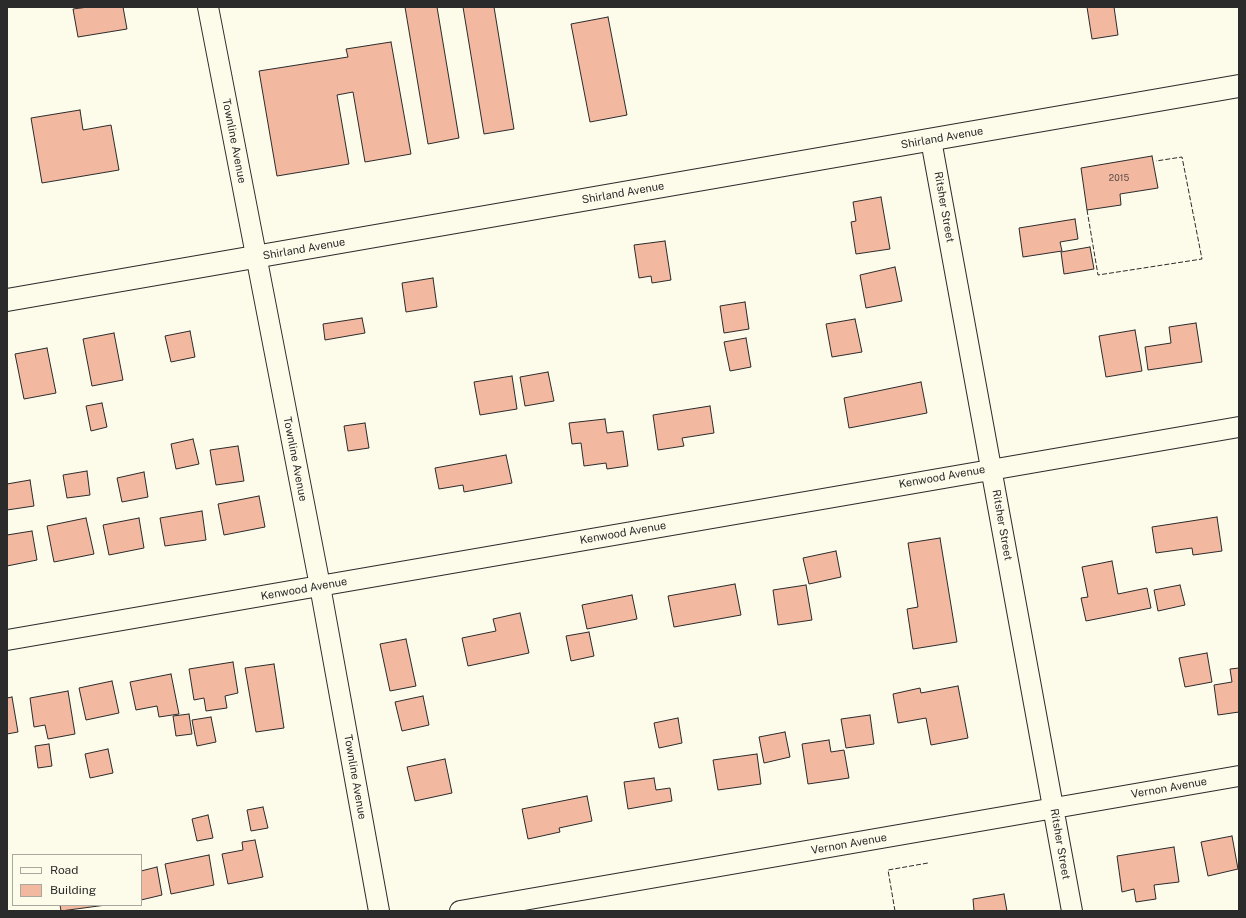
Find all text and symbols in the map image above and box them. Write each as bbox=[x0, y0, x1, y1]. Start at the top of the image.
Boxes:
street label: Townline Avenue bbox=[219, 98, 249, 184]
street label: Shirland Avenue bbox=[900, 124, 984, 152]
street label: Ritsher Street bbox=[931, 171, 957, 243]
house number: 2015 bbox=[1109, 173, 1129, 183]
street label: Shirland Avenue bbox=[581, 179, 665, 207]
street label: Shirland Avenue bbox=[262, 235, 346, 263]
street label: Townline Avenue bbox=[280, 416, 310, 502]
street label: Kenwood Avenue bbox=[898, 463, 986, 491]
street label: Ritsher Street bbox=[989, 489, 1015, 561]
street label: Kenwood Avenue bbox=[579, 519, 667, 547]
street label: Kenwood Avenue bbox=[260, 575, 348, 603]
street label: Townline Avenue bbox=[341, 734, 369, 820]
street label: Vernon Avenue bbox=[1130, 775, 1208, 801]
street label: Ritsher Street bbox=[1047, 808, 1073, 880]
street label: Vernon Avenue bbox=[810, 831, 888, 857]
legend bbox=[12, 854, 142, 906]
text: Road bbox=[50, 863, 78, 877]
text: Building bbox=[50, 883, 96, 897]

